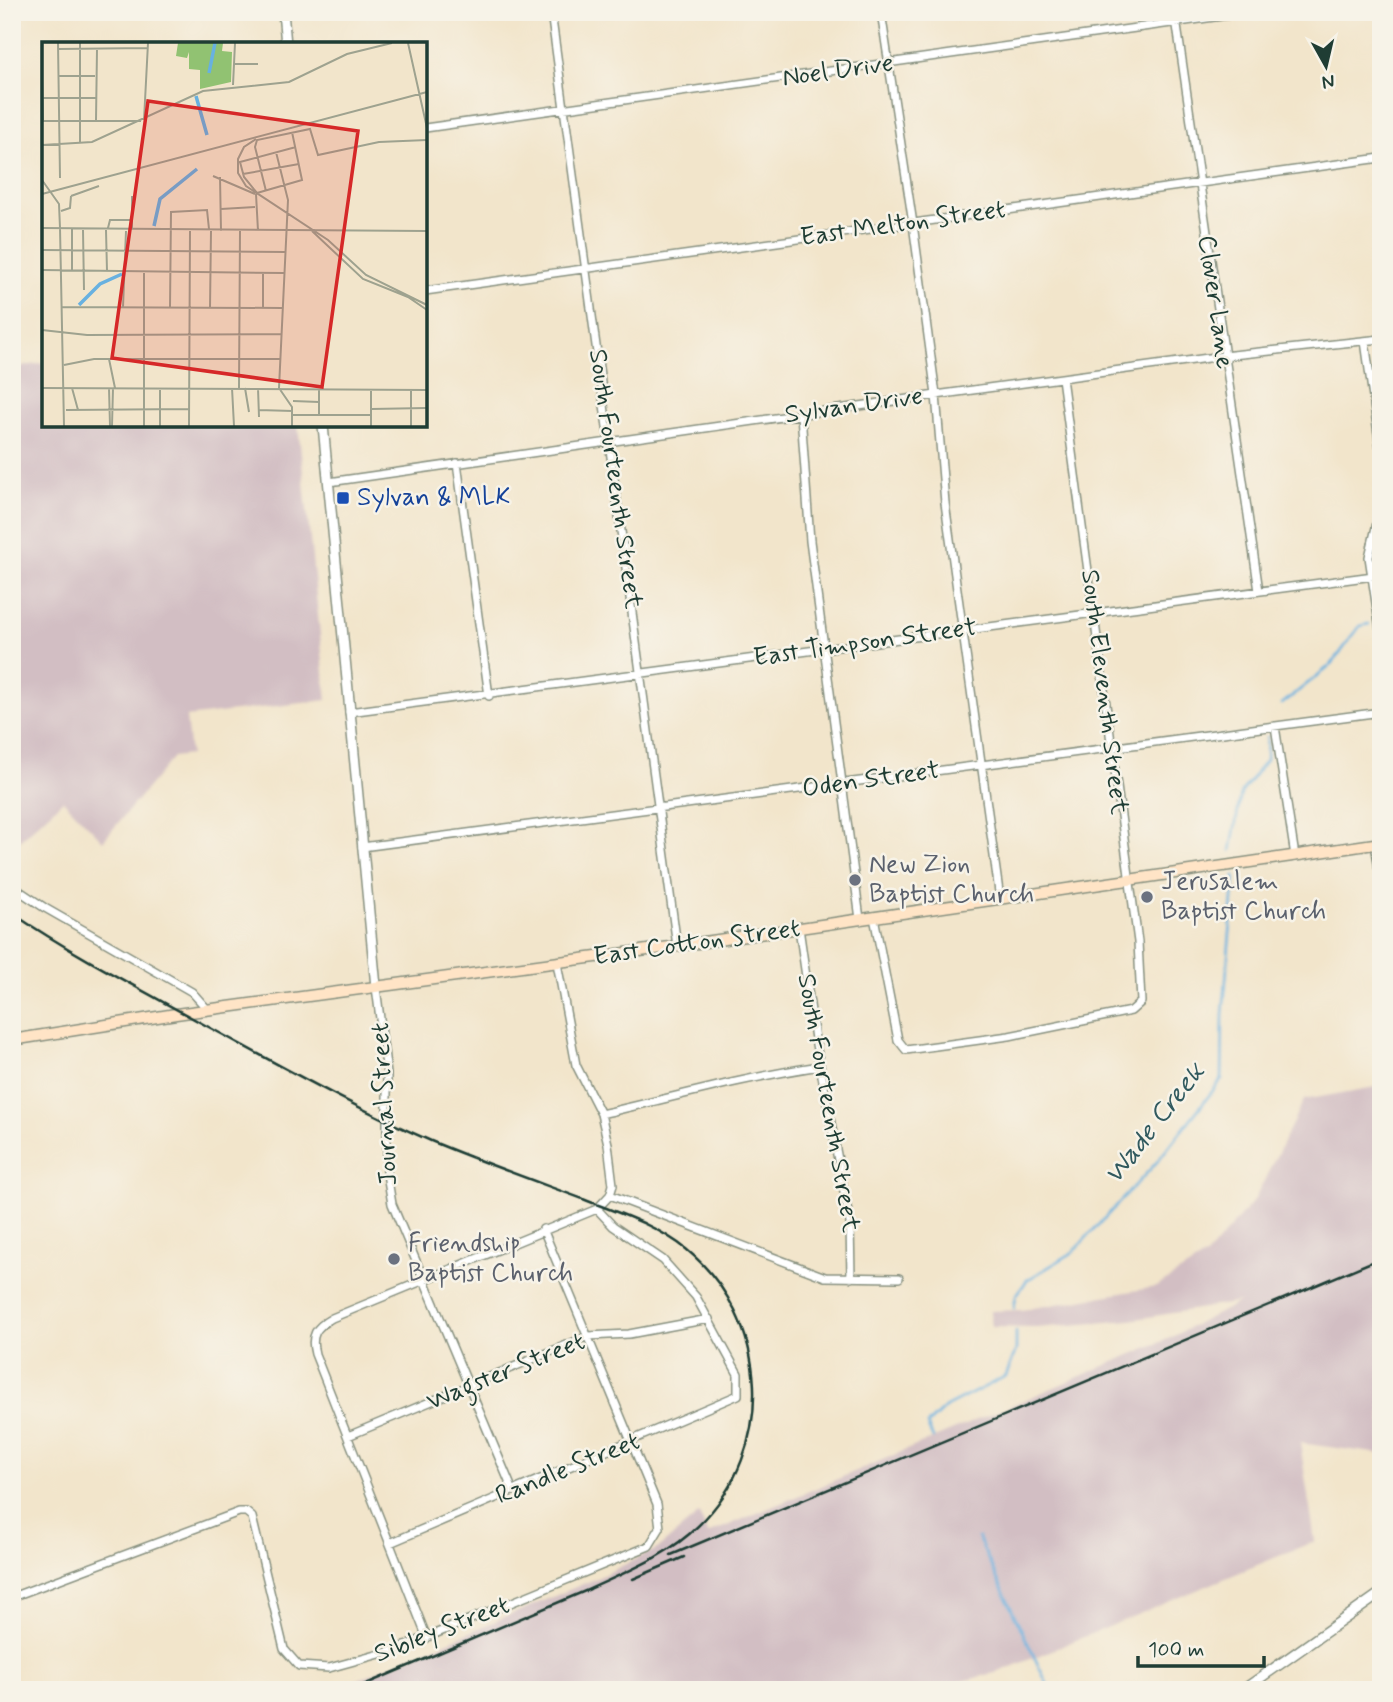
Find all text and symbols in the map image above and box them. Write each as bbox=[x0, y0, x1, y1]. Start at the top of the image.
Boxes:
north arrow bbox=[1292, 32, 1362, 102]
inset map bbox=[42, 42, 427, 427]
street label: Noel Drive bbox=[780, 46, 896, 96]
text: N bbox=[1320, 68, 1336, 95]
street label: East Melton Street bbox=[798, 193, 1008, 255]
street label: Clover Lane bbox=[1189, 233, 1241, 371]
street label: South Fourteenth Street bbox=[580, 347, 650, 611]
street label: Sylvan Drive bbox=[783, 379, 925, 433]
place label: Sylvan & MLK bbox=[357, 481, 510, 515]
marker: Sylvan & MLK bbox=[335, 490, 351, 506]
street label: South Eleventh Street bbox=[1072, 568, 1136, 816]
street label: East Timpson Street bbox=[751, 610, 979, 676]
street label: Oden Street bbox=[800, 754, 942, 806]
place label: New Zion Baptist Church bbox=[869, 848, 1034, 912]
place label: Jerusalem Baptist Church bbox=[1161, 865, 1326, 929]
marker: New Zion Baptist Church bbox=[847, 872, 863, 888]
marker: Jerusalem Baptist Church bbox=[1139, 889, 1155, 905]
street label: East Cotton Street bbox=[591, 912, 803, 974]
street label: South Fourteenth Street bbox=[789, 971, 867, 1235]
street label: Journal Street bbox=[364, 1022, 406, 1186]
water label: Wade Creek bbox=[1096, 1055, 1215, 1192]
place label: Friendship Baptist Church bbox=[408, 1227, 573, 1291]
marker: Friendship Baptist Church bbox=[386, 1251, 402, 1267]
street label: Wagster Street bbox=[422, 1325, 591, 1422]
street label: Randle Street bbox=[491, 1425, 645, 1513]
street label: Sibley Street bbox=[369, 1589, 515, 1671]
scale bar bbox=[1138, 1625, 1264, 1669]
text: 100 m bbox=[1148, 1636, 1204, 1664]

